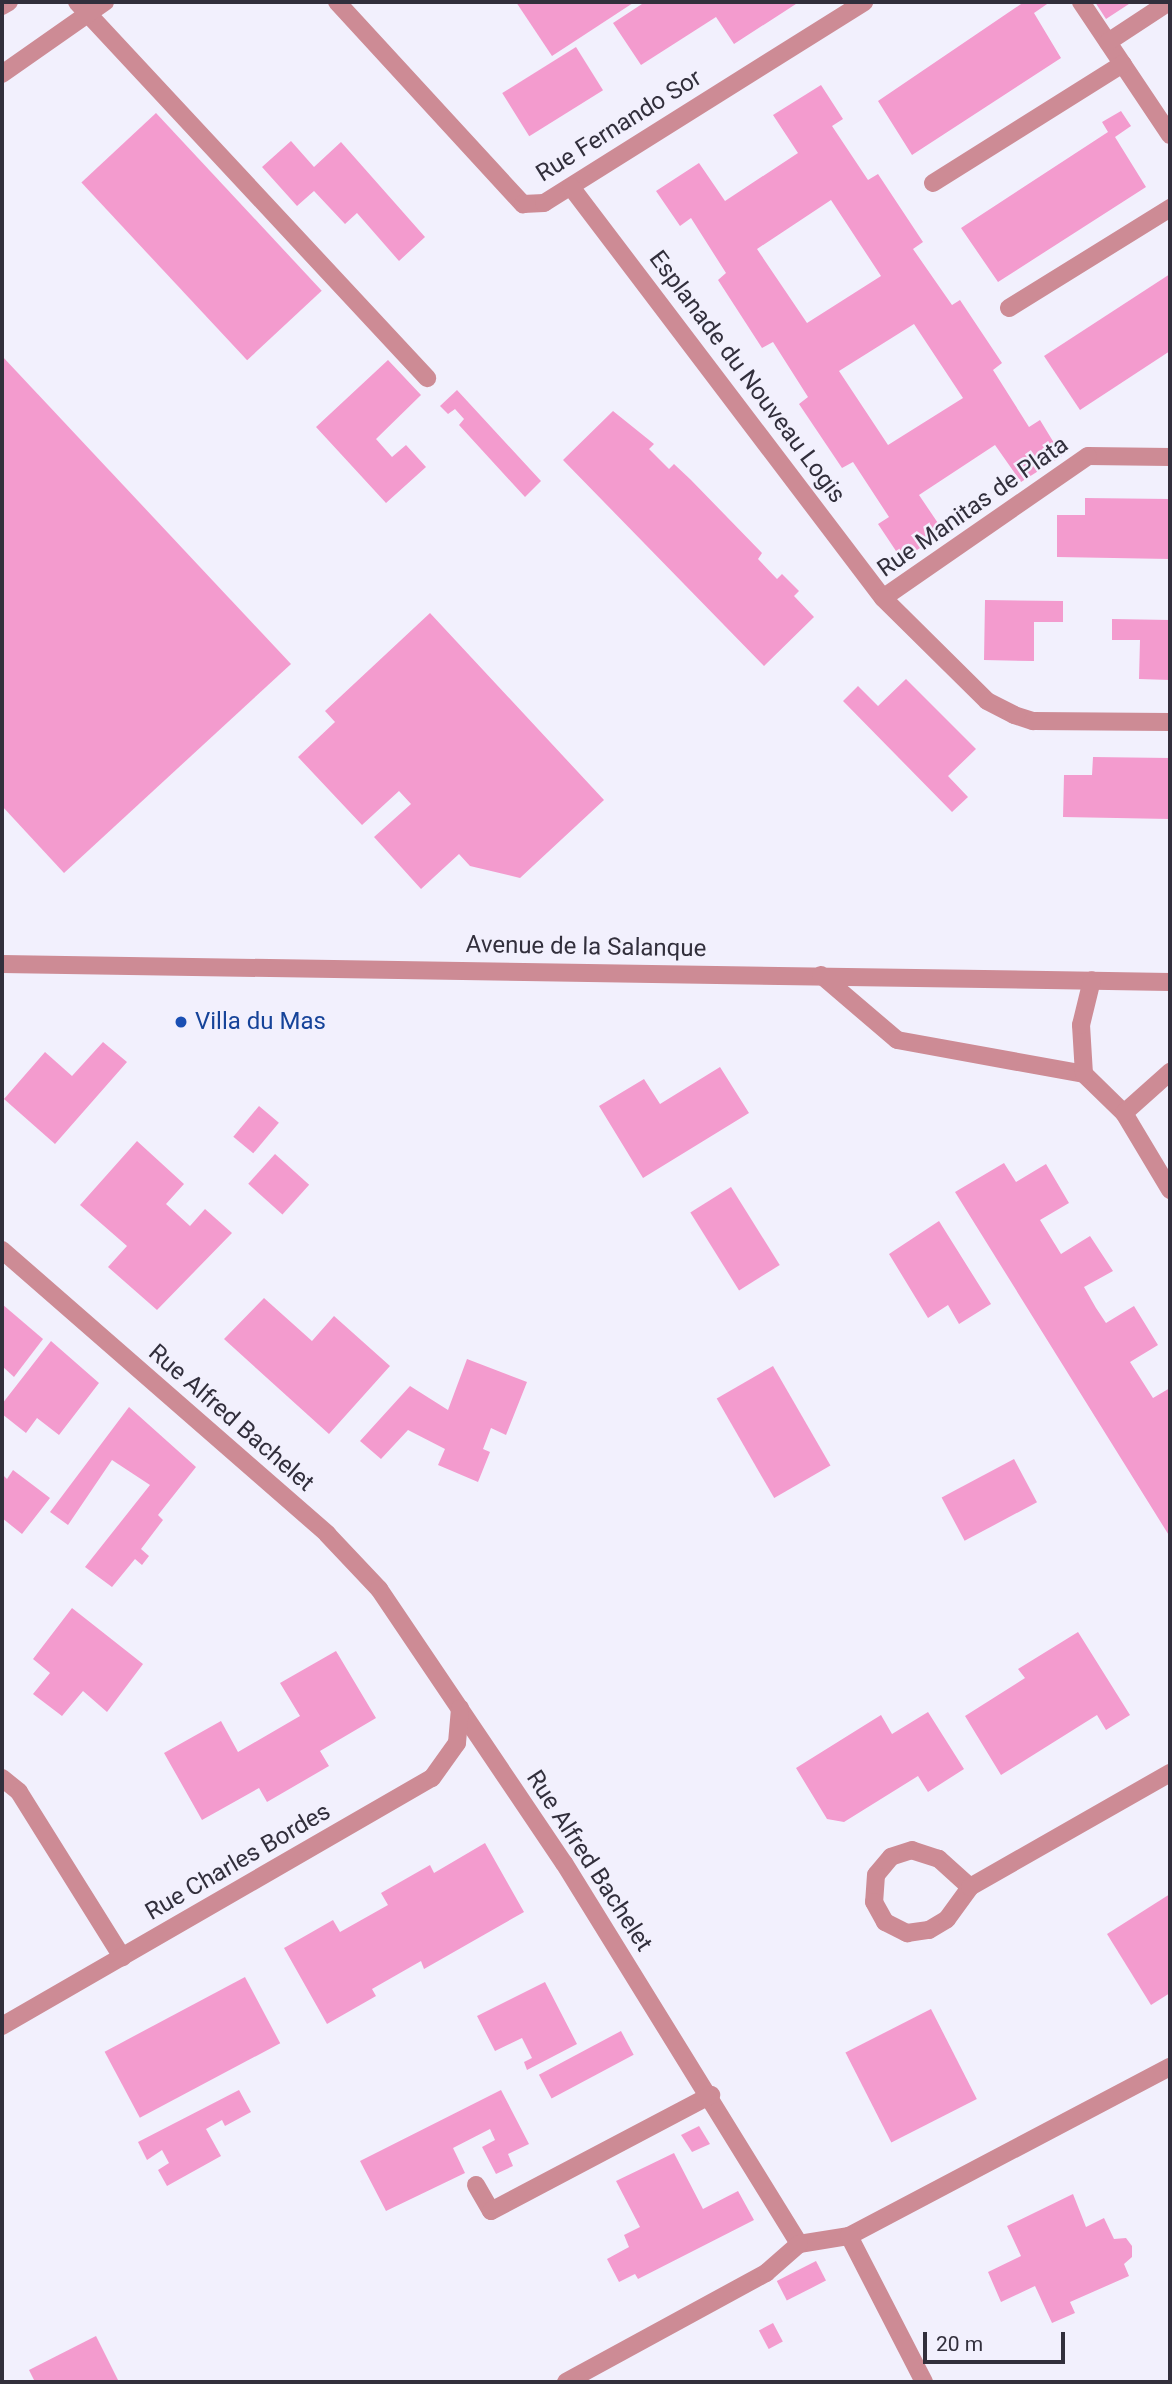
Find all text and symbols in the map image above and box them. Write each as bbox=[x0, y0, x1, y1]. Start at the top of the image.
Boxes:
street label: Rue Fernando Sor bbox=[531, 64, 707, 188]
street label: Esplanade du Nouveau Logis bbox=[643, 245, 851, 509]
street label: Rue Manitas de Plata bbox=[872, 430, 1074, 584]
street label: Avenue de la Salanque bbox=[465, 931, 707, 963]
place label: Villa du Mas bbox=[195, 1008, 326, 1036]
marker: Villa du Mas bbox=[173, 1014, 189, 1030]
street label: Rue Alfred Bachelet bbox=[142, 1338, 320, 1498]
street label: Rue Alfred Bachelet bbox=[520, 1765, 658, 1957]
street label: Rue Charles Bordes bbox=[140, 1797, 336, 1927]
scale bar bbox=[927, 2318, 1069, 2362]
text: 20 m bbox=[936, 2332, 983, 2356]

